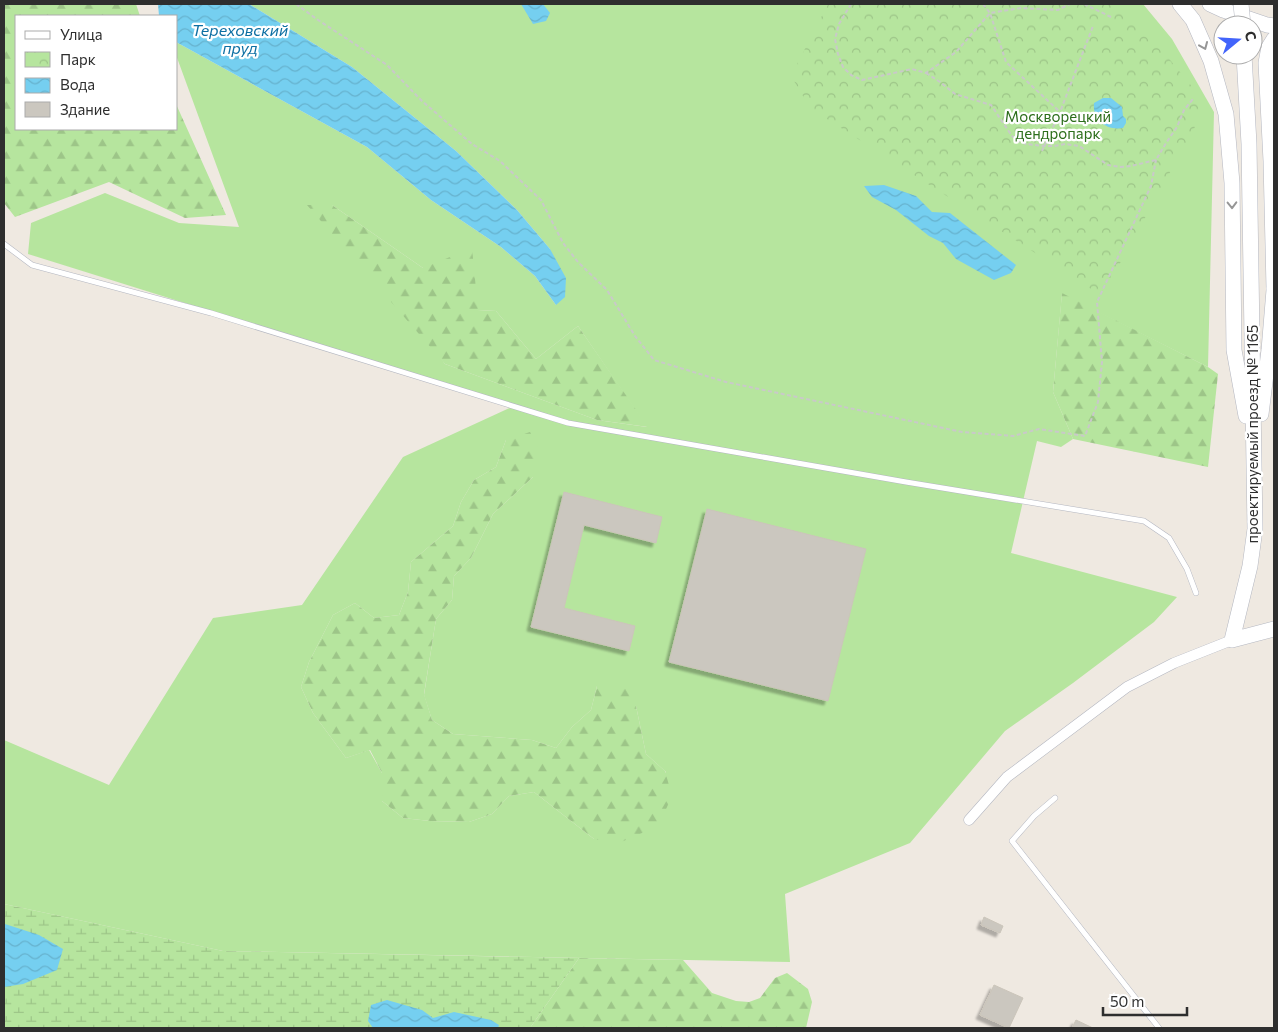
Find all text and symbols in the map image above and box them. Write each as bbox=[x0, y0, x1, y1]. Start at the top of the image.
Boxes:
legend bbox=[15, 15, 178, 130]
north arrow bbox=[1213, 15, 1263, 65]
water label: Тереховский пруд bbox=[192, 20, 288, 57]
text: Улица bbox=[60, 25, 102, 43]
text: С bbox=[1241, 29, 1260, 43]
one-way arrow bbox=[1198, 41, 1209, 50]
text: Парк bbox=[60, 50, 96, 68]
text: Вода bbox=[60, 75, 95, 93]
text: Здание bbox=[60, 100, 110, 118]
park label: Москворецкий дендропарк bbox=[1005, 107, 1111, 142]
one-way arrow bbox=[1227, 201, 1237, 209]
street label: проектируемый проезд № 1165 bbox=[1243, 325, 1261, 543]
scale bar bbox=[1103, 984, 1187, 1016]
text: 50 m bbox=[1110, 992, 1144, 1010]

